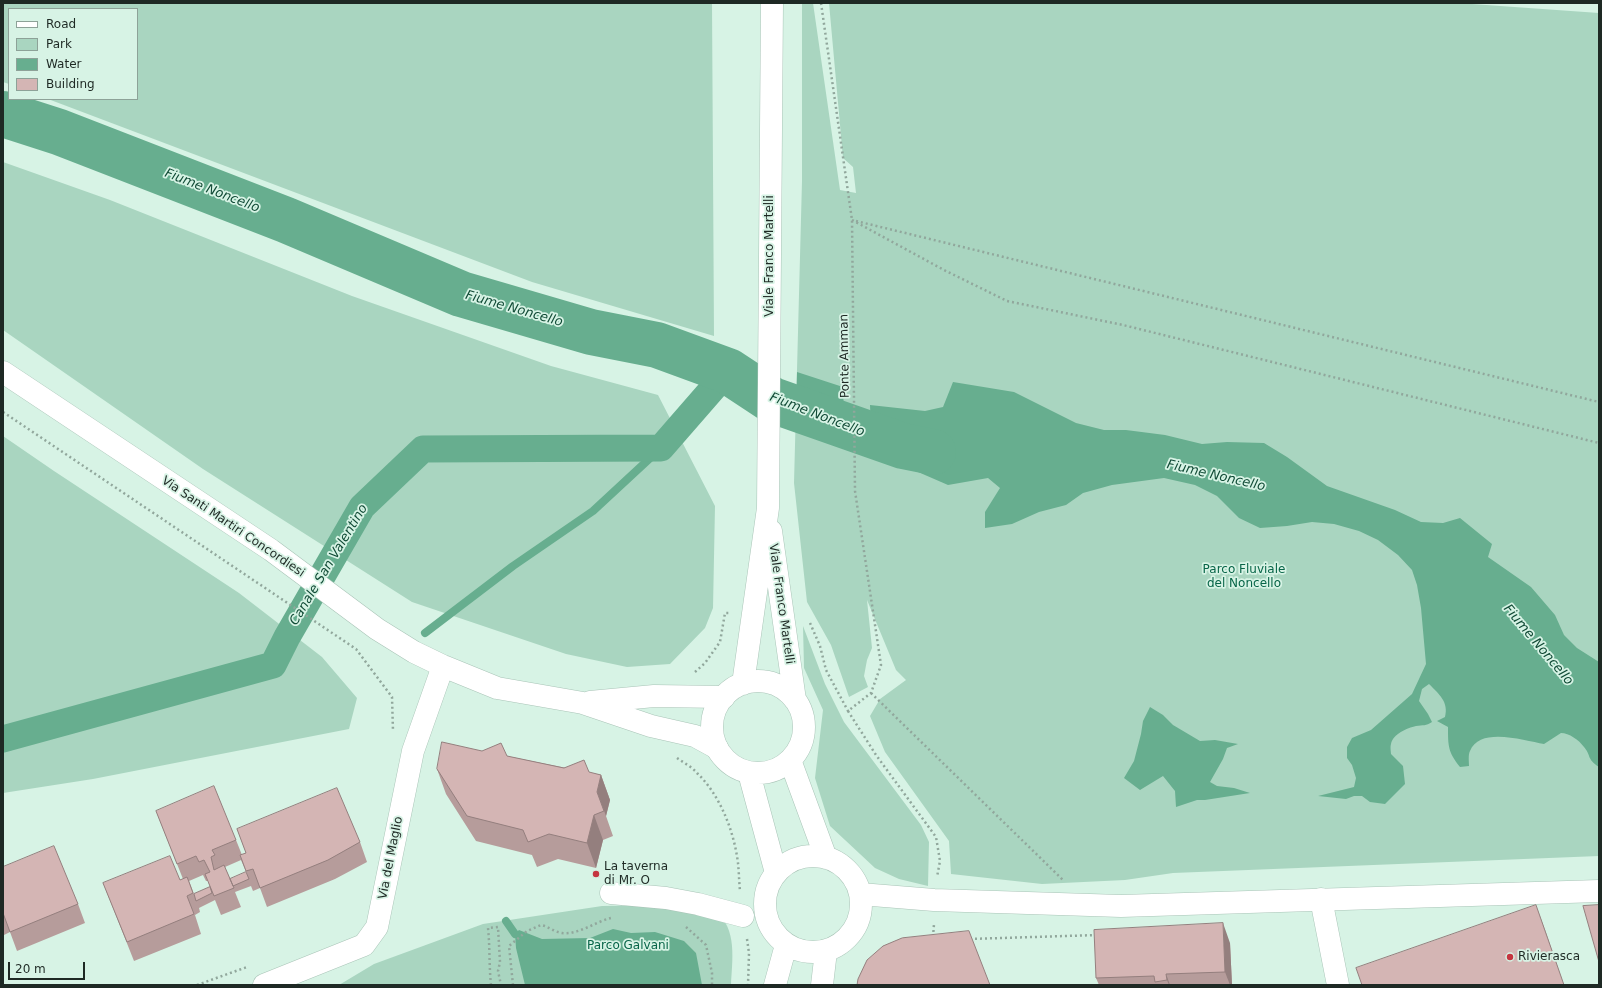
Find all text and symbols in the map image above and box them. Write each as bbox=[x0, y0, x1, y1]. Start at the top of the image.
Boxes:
legend bbox=[8, 8, 138, 100]
text: Road bbox=[46, 17, 76, 31]
text: Park bbox=[46, 37, 72, 51]
text: Water bbox=[46, 57, 81, 71]
text: Building bbox=[46, 77, 95, 91]
water label: Fiume Noncello bbox=[162, 166, 262, 216]
street label: Viale Franco Martelli bbox=[763, 195, 777, 317]
water label: Fiume Noncello bbox=[464, 288, 564, 330]
street label: Ponte Amman bbox=[837, 314, 853, 398]
water label: Fiume Noncello bbox=[767, 390, 867, 440]
water label: Fiume Noncello bbox=[1165, 457, 1267, 495]
street label: Via Santi Martiri Concordiesi bbox=[159, 474, 307, 580]
water label: Canale San Valentino bbox=[287, 502, 371, 628]
street label: Viale Franco Martelli bbox=[765, 543, 797, 665]
park label: Parco Fluviale del Noncello bbox=[1203, 563, 1285, 591]
water label: Fiume Noncello bbox=[1500, 602, 1576, 688]
street label: Via del Maglio bbox=[376, 815, 406, 901]
place label: La taverna di Mr. O bbox=[604, 860, 668, 888]
marker: La taverna di Mr. O bbox=[591, 869, 601, 879]
park label: Parco Galvani bbox=[587, 939, 669, 953]
place label: Rivierasca bbox=[1518, 950, 1580, 964]
marker: Rivierasca bbox=[1505, 952, 1515, 962]
scale bar bbox=[10, 954, 87, 980]
text: 20 m bbox=[15, 962, 46, 976]

